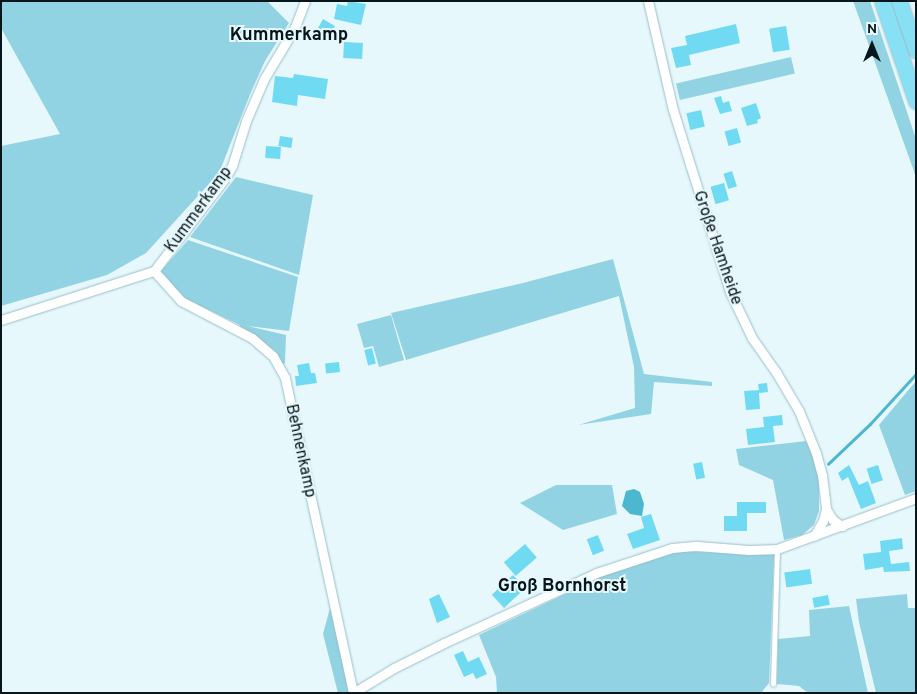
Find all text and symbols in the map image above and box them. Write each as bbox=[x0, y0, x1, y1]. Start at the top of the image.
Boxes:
north arrow bbox=[847, 20, 897, 70]
text: N bbox=[867, 21, 877, 38]
district label: Kummerkamp bbox=[230, 25, 348, 47]
street label: Kummerkamp bbox=[161, 163, 237, 257]
street label: Große Hamheide bbox=[688, 188, 746, 308]
street label: Behnenkamp bbox=[281, 403, 319, 499]
district label: Groß Bornhorst bbox=[498, 576, 626, 598]

